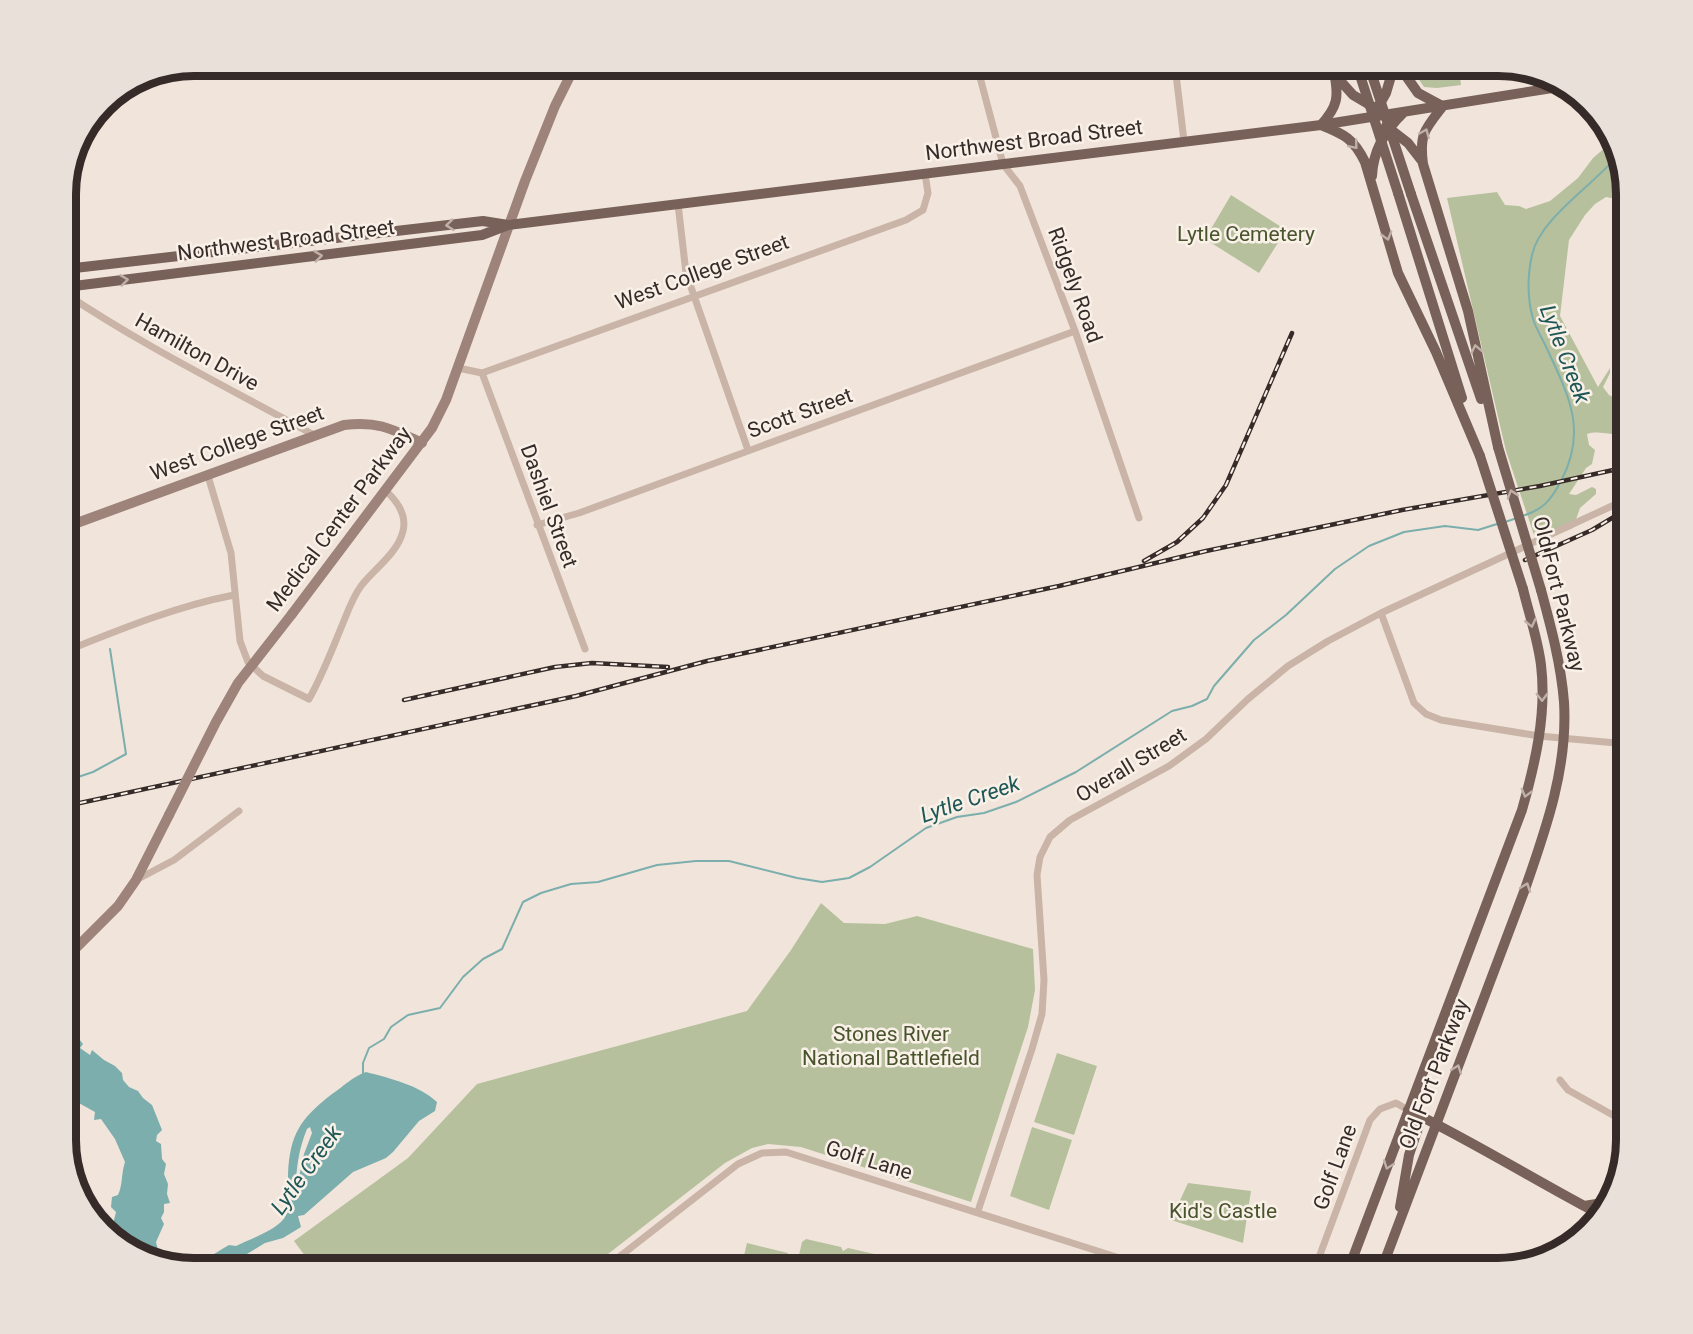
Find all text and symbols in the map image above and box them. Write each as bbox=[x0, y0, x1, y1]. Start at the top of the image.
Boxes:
street label: Northwest Broad Street bbox=[924, 115, 1144, 165]
one-way arrow bbox=[1418, 128, 1430, 139]
one-way arrow bbox=[1346, 138, 1357, 149]
street label: Northwest Broad Street bbox=[176, 215, 396, 265]
one-way arrow bbox=[445, 218, 455, 230]
park label: Lytle Cemetery bbox=[1177, 222, 1315, 246]
street label: Ridgely Road bbox=[1043, 224, 1107, 346]
street label: West College Street bbox=[612, 229, 792, 315]
one-way arrow bbox=[1380, 230, 1392, 240]
one-way arrow bbox=[313, 250, 322, 262]
one-way arrow bbox=[120, 274, 129, 286]
water label: Lytle Creek bbox=[1535, 301, 1596, 408]
street label: Hamilton Drive bbox=[131, 308, 263, 396]
one-way arrow bbox=[1471, 345, 1484, 355]
street label: Scott Street bbox=[744, 383, 856, 443]
street label: West College Street bbox=[147, 400, 327, 486]
street label: Medical Center Parkway bbox=[262, 422, 416, 616]
street label: Dashiel Street bbox=[516, 441, 582, 571]
one-way arrow bbox=[1507, 489, 1519, 500]
street label: Old Fort Parkway bbox=[1528, 514, 1590, 674]
one-way arrow bbox=[1524, 618, 1537, 628]
one-way arrow bbox=[1536, 692, 1548, 701]
street label: Overall Street bbox=[1071, 723, 1191, 807]
water label: Lytle Creek bbox=[917, 770, 1024, 828]
one-way arrow bbox=[1521, 788, 1534, 798]
one-way arrow bbox=[1518, 882, 1531, 892]
street label: Old Fort Parkway bbox=[1394, 995, 1474, 1153]
park label: Stones River National Battlefield bbox=[802, 1022, 980, 1070]
one-way arrow bbox=[1450, 1064, 1462, 1075]
water label: Lytle Creek bbox=[265, 1120, 347, 1219]
street label: Golf Lane bbox=[1308, 1121, 1362, 1213]
street label: Golf Lane bbox=[823, 1135, 915, 1185]
one-way arrow bbox=[1382, 1159, 1395, 1170]
park label: Kid's Castle bbox=[1169, 1199, 1277, 1223]

